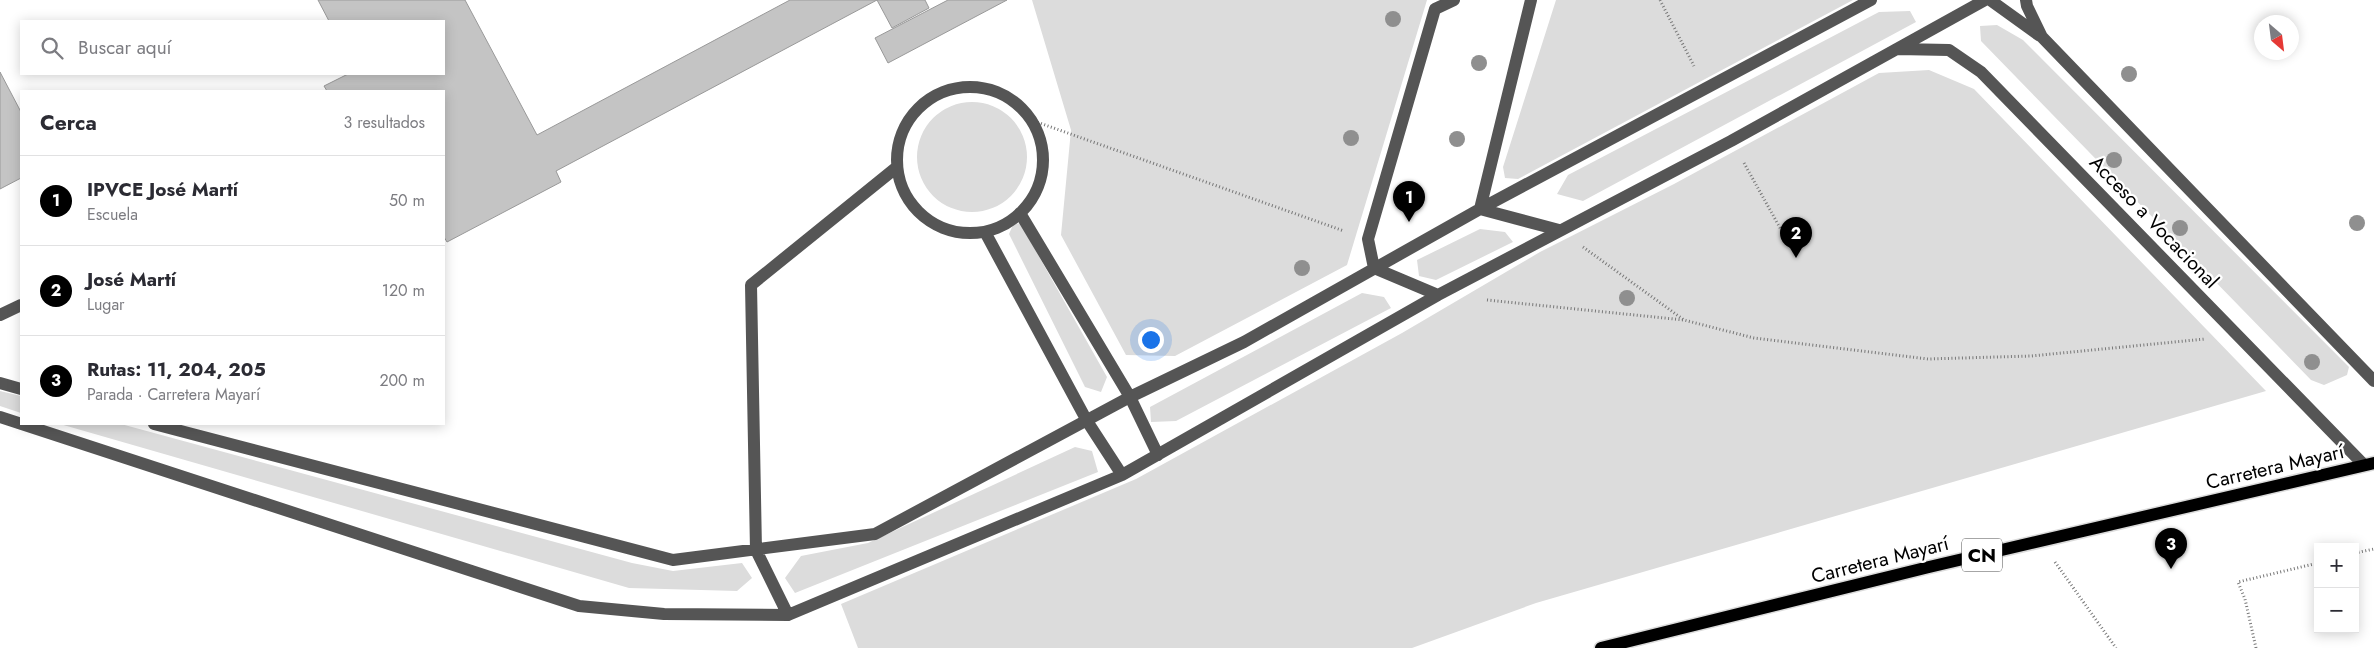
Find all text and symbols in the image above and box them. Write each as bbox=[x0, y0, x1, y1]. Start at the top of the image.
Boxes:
north arrow bbox=[2254, 15, 2299, 60]
search box bbox=[20, 20, 445, 75]
icon: search bbox=[38, 34, 66, 62]
text: Buscar aquí bbox=[78, 34, 172, 61]
text: Cerca bbox=[40, 108, 97, 138]
text: 3 resultados bbox=[344, 111, 425, 134]
street label: Acceso a Vocacional bbox=[2083, 149, 2225, 295]
text: IPVCE José Martí bbox=[87, 176, 238, 203]
pin: 1 bbox=[1393, 181, 1425, 222]
text: 1 bbox=[52, 189, 60, 212]
text: 50 m bbox=[389, 189, 425, 212]
text: Escuela bbox=[87, 203, 138, 226]
pin: 2 bbox=[1780, 217, 1812, 258]
text: José Martí bbox=[87, 266, 176, 293]
text: 2 bbox=[51, 279, 61, 302]
text: 120 m bbox=[382, 279, 425, 302]
text: Lugar bbox=[87, 293, 125, 316]
your location bbox=[1138, 327, 1164, 353]
text: Rutas: 11, 204, 205 bbox=[87, 356, 266, 383]
text: 3 bbox=[51, 369, 61, 392]
text: 200 m bbox=[379, 369, 425, 392]
text: Parada · Carretera Mayarí bbox=[87, 383, 260, 406]
street label: Carretera Mayarí bbox=[2203, 437, 2348, 497]
pin: 3 bbox=[2155, 528, 2187, 569]
street label: Carretera Mayarí bbox=[1808, 529, 1953, 591]
road number: CN bbox=[1962, 538, 2002, 572]
map controls bbox=[2314, 543, 2359, 633]
button: + bbox=[2314, 543, 2359, 588]
button: − bbox=[2314, 588, 2359, 633]

